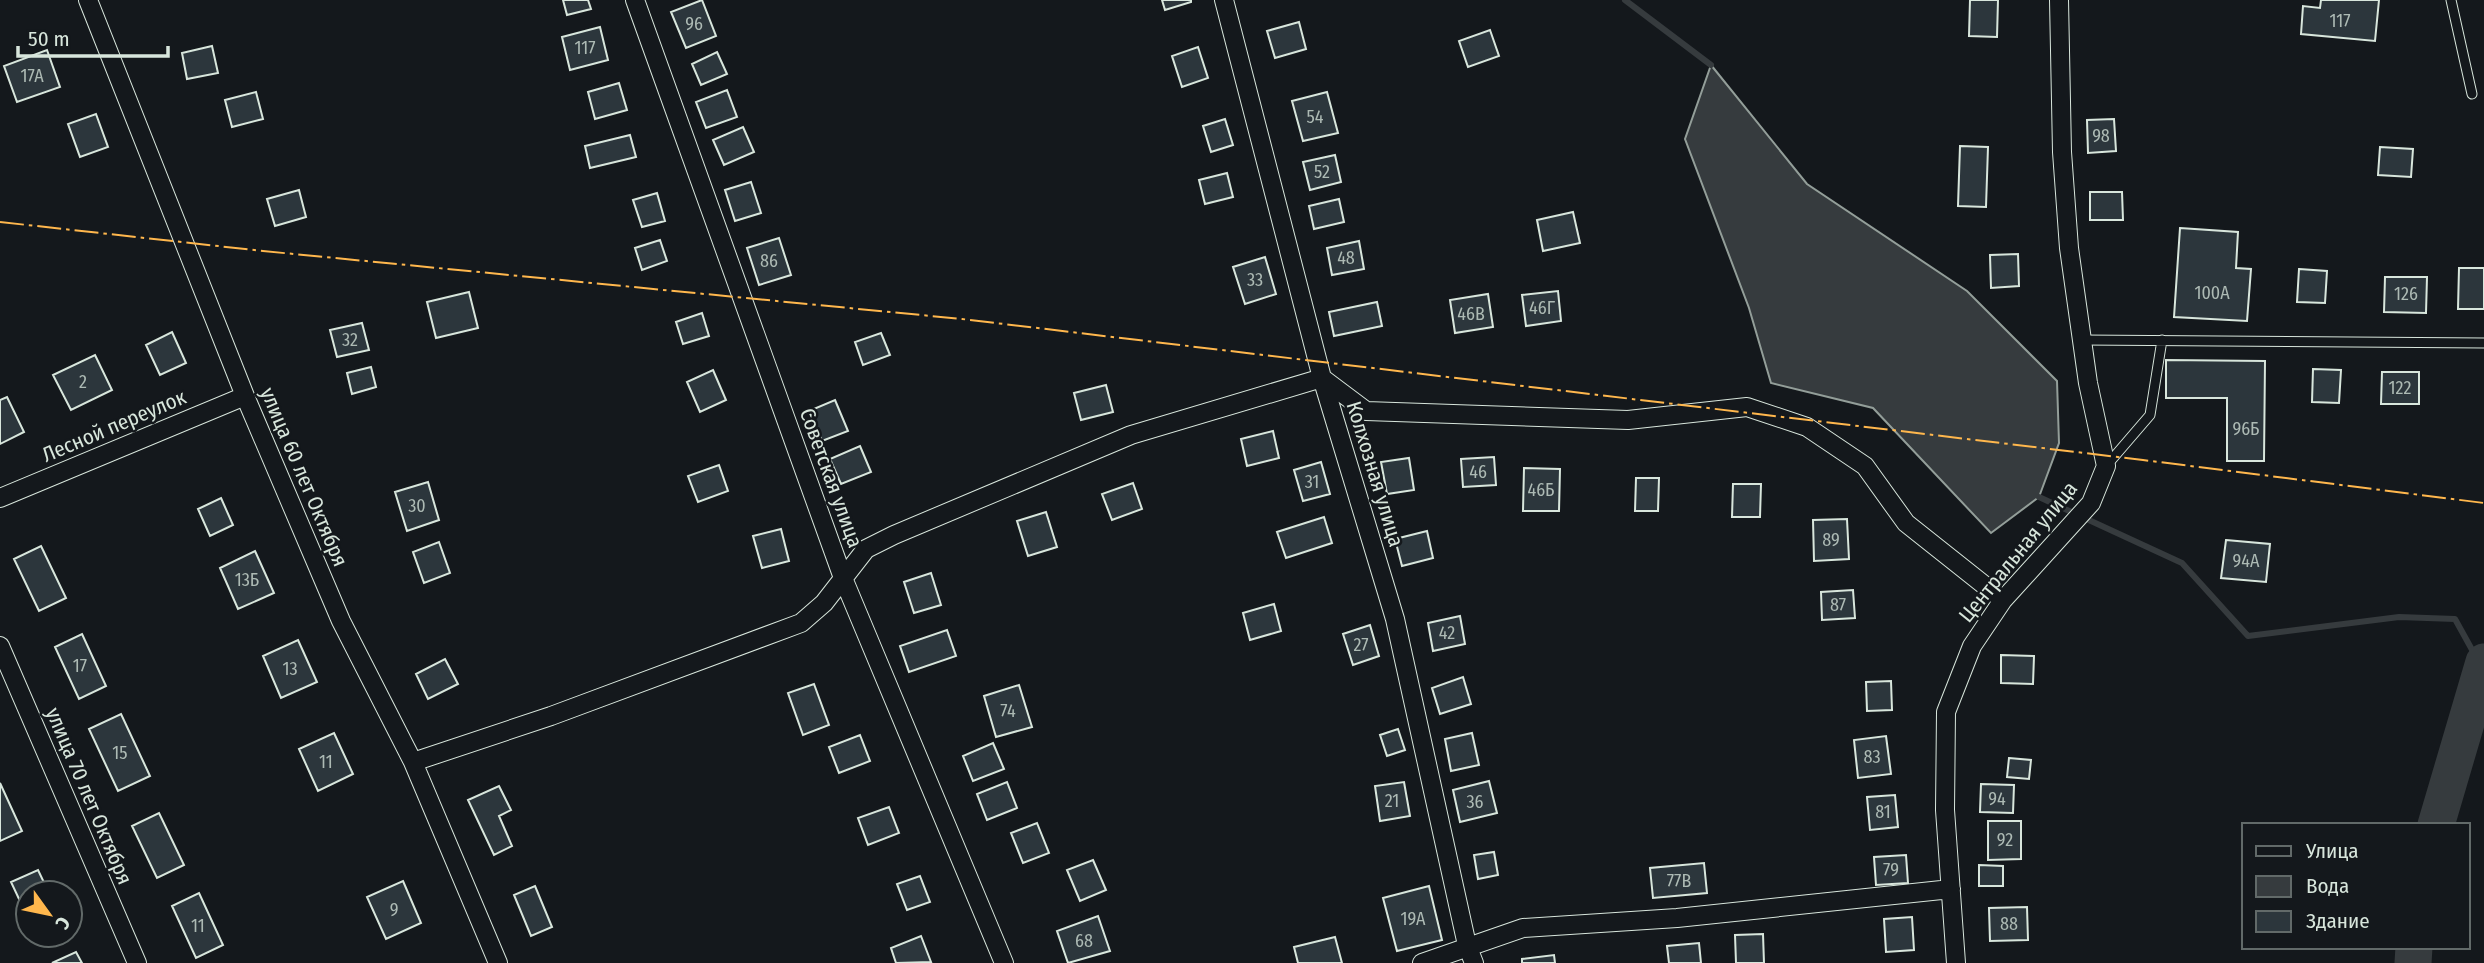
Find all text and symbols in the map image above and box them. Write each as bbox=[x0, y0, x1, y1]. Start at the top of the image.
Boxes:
house number: 117 bbox=[2329, 10, 2351, 32]
house number: 96 bbox=[685, 13, 703, 35]
scale bar bbox=[18, 14, 168, 58]
text: 50 m bbox=[28, 26, 70, 52]
house number: 117 bbox=[574, 37, 596, 59]
house number: 17А bbox=[20, 65, 44, 87]
house number: 54 bbox=[1307, 106, 1324, 128]
house number: 98 bbox=[2092, 125, 2110, 147]
house number: 52 bbox=[1314, 161, 1330, 183]
house number: 48 bbox=[1337, 247, 1355, 269]
house number: 86 bbox=[760, 250, 778, 272]
house number: 33 bbox=[1247, 269, 1263, 291]
house number: 100А bbox=[2194, 282, 2230, 304]
house number: 126 bbox=[2394, 283, 2418, 305]
house number: 46Г bbox=[1529, 297, 1556, 319]
house number: 46В bbox=[1457, 303, 1485, 325]
house number: 32 bbox=[342, 329, 358, 351]
house number: 2 bbox=[79, 371, 87, 393]
house number: 122 bbox=[2389, 377, 2412, 399]
street label: Лесной переулок bbox=[38, 384, 190, 468]
street label: улица 60 лет Октября bbox=[255, 384, 353, 570]
street label: Колхозная улица bbox=[1341, 398, 1409, 550]
street label: Советская улица bbox=[794, 405, 868, 551]
house number: 96Б bbox=[2232, 418, 2260, 440]
house number: 46 bbox=[1469, 461, 1487, 483]
house number: 31 bbox=[1305, 471, 1319, 493]
street label: Центральная улица bbox=[1953, 476, 2083, 628]
house number: 46Б bbox=[1527, 479, 1555, 501]
house number: 30 bbox=[408, 495, 426, 517]
house number: 89 bbox=[1822, 529, 1840, 551]
house number: 94А bbox=[2233, 550, 2260, 572]
house number: 13Б bbox=[235, 569, 259, 591]
house number: 87 bbox=[1830, 594, 1846, 616]
house number: 42 bbox=[1439, 622, 1455, 644]
house number: 27 bbox=[1353, 634, 1369, 656]
house number: 17 bbox=[73, 655, 87, 677]
house number: 13 bbox=[282, 658, 298, 680]
house number: 74 bbox=[1000, 700, 1016, 722]
street label: улица 70 лет Октября bbox=[40, 704, 138, 888]
house number: 15 bbox=[112, 742, 128, 764]
house number: 83 bbox=[1863, 746, 1881, 768]
house number: 11 bbox=[319, 751, 333, 773]
house number: 94 bbox=[1988, 788, 2006, 810]
house number: 21 bbox=[1385, 790, 1399, 812]
house number: 36 bbox=[1466, 791, 1484, 813]
house number: 81 bbox=[1875, 801, 1891, 823]
legend bbox=[2242, 823, 2470, 949]
house number: 92 bbox=[1997, 829, 2013, 851]
text: Улица bbox=[2305, 838, 2359, 864]
house number: 79 bbox=[1883, 859, 1899, 881]
house number: 77В bbox=[1667, 870, 1691, 892]
text: Вода bbox=[2306, 873, 2349, 899]
north arrow bbox=[14, 879, 84, 949]
house number: 9 bbox=[390, 899, 398, 921]
house number: 19А bbox=[1400, 908, 1426, 930]
text: Здание bbox=[2306, 908, 2370, 934]
text: С bbox=[50, 913, 75, 933]
house number: 88 bbox=[2000, 913, 2018, 935]
house number: 11 bbox=[191, 915, 205, 937]
house number: 68 bbox=[1075, 930, 1093, 952]

